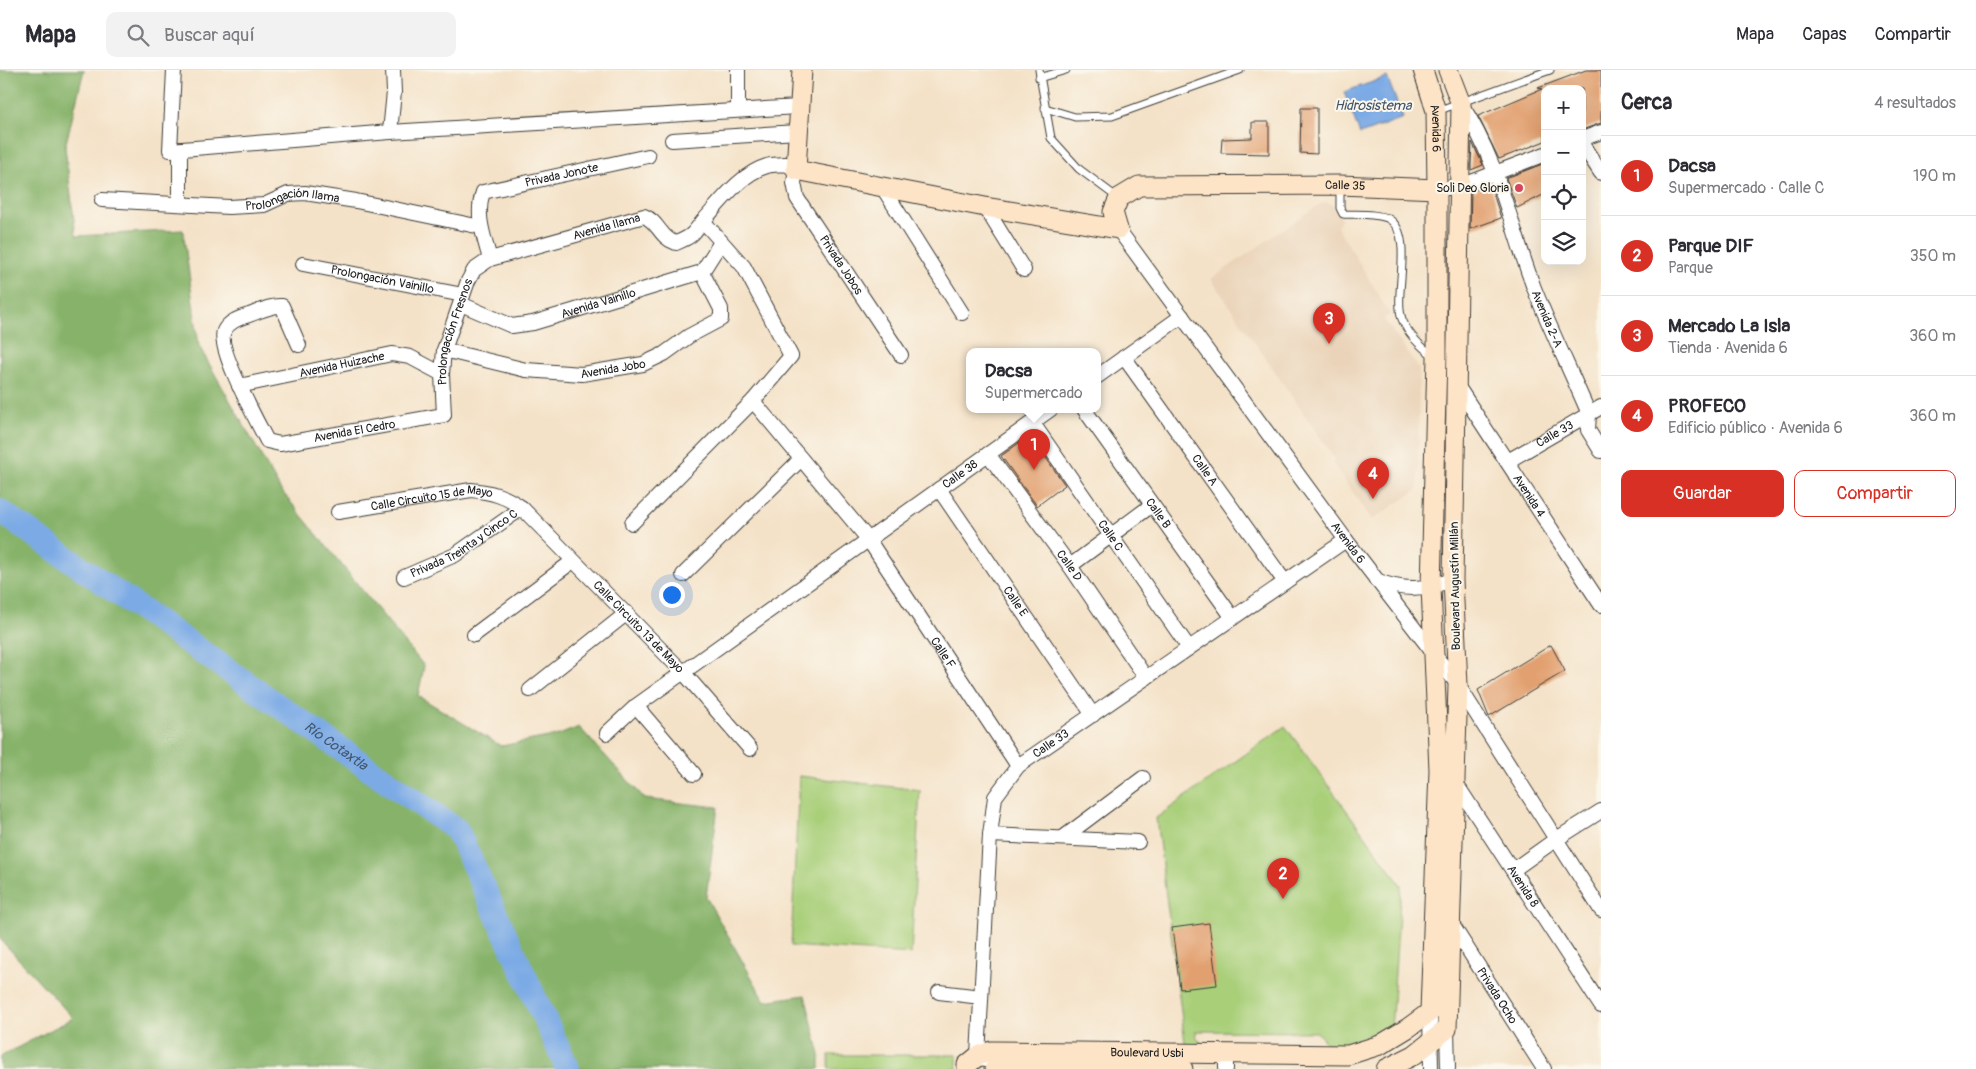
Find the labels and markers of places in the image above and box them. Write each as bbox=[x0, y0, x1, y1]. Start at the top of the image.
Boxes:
place label: Soli Deo Gloria bbox=[1436, 181, 1509, 196]
marker: Soli Deo Gloria bbox=[1513, 182, 1525, 194]
pin: 3 bbox=[1313, 303, 1345, 344]
pin: 1 bbox=[1018, 429, 1050, 470]
pin: 4 bbox=[1357, 458, 1389, 499]
pin: 2 bbox=[1267, 858, 1299, 899]

